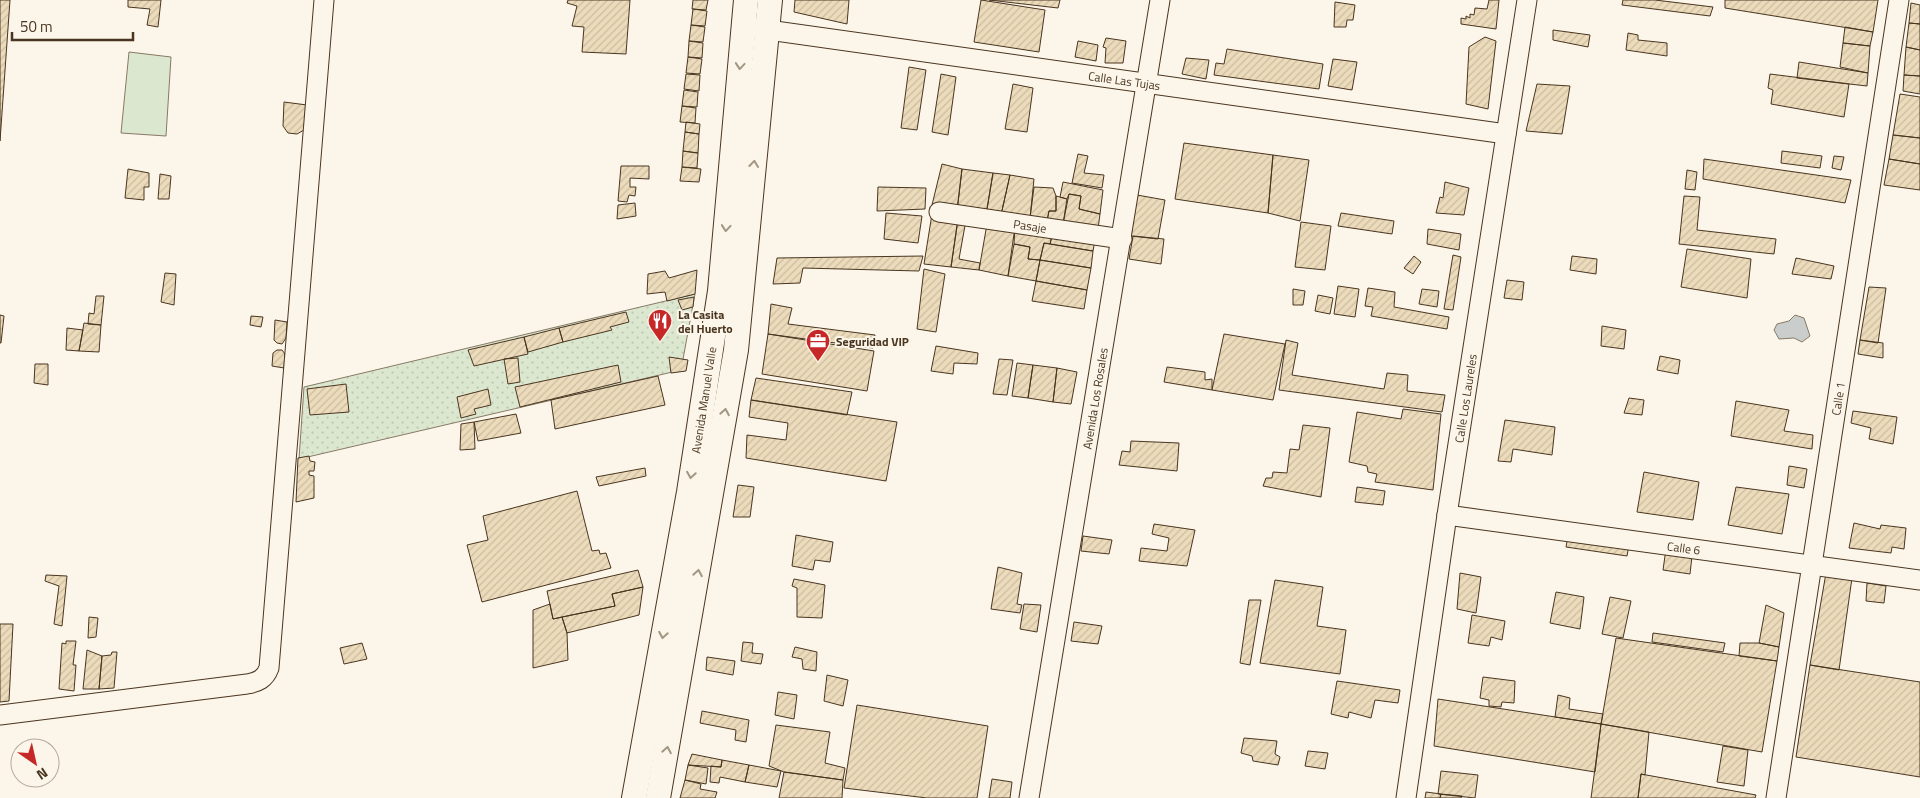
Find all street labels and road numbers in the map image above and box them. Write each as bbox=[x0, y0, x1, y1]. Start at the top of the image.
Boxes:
street label: Calle Las Tujas bbox=[1087, 66, 1162, 95]
street label: Pasaje bbox=[1012, 214, 1048, 237]
street label: Avenida Manuel Valle bbox=[686, 345, 721, 455]
street label: Avenida Los Rosales bbox=[1077, 346, 1112, 451]
street label: Calle Los Laureles bbox=[1449, 352, 1481, 444]
street label: Calle 1 bbox=[1826, 381, 1849, 417]
street label: Calle 6 bbox=[1666, 536, 1702, 559]

